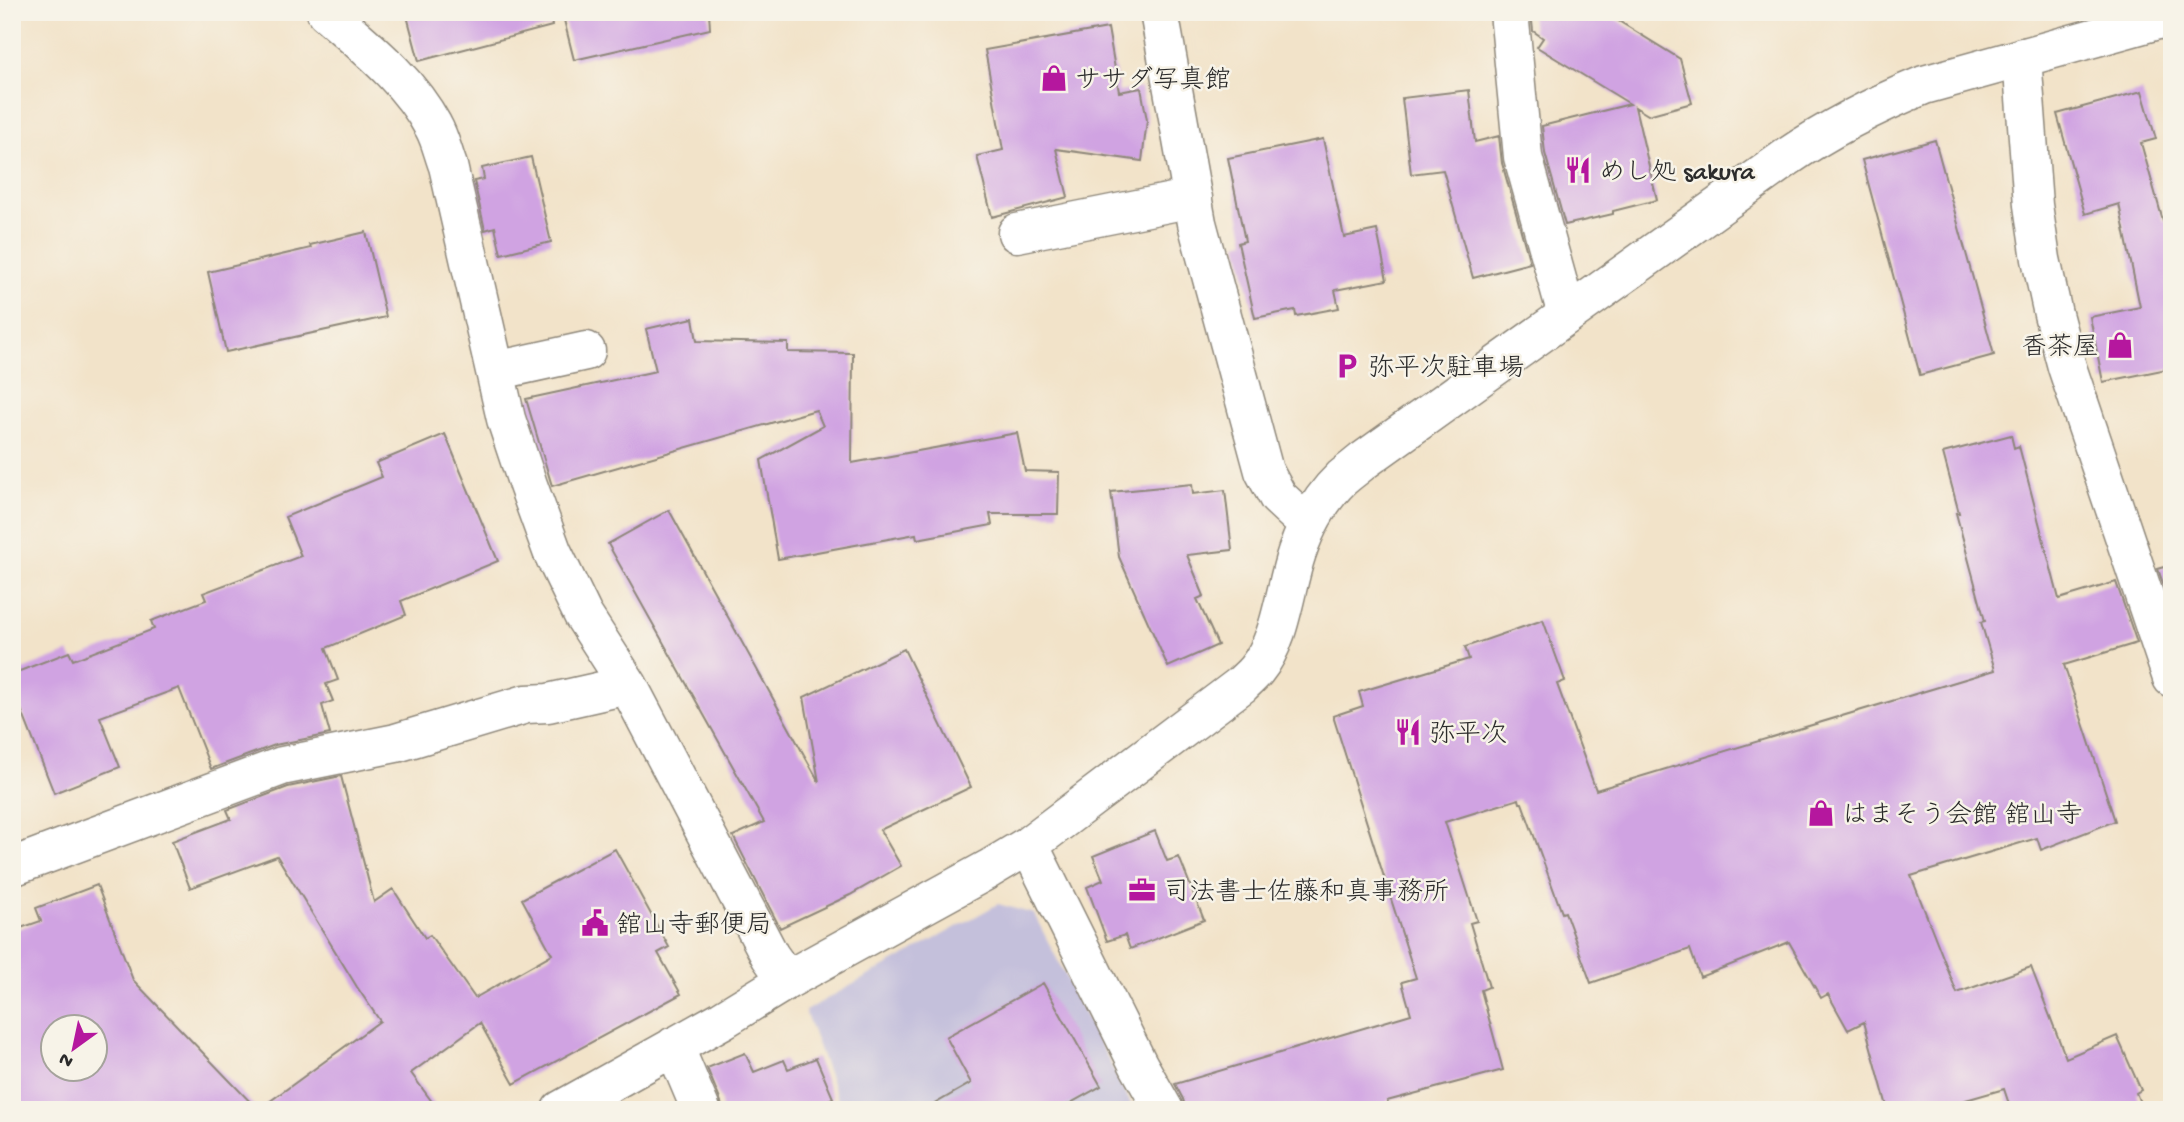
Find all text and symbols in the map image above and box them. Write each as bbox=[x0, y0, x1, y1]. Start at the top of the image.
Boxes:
shop icon: ササダ写真館 bbox=[1039, 63, 1069, 93]
place label: ササダ写真館 bbox=[1075, 65, 1231, 98]
restaurant icon: めし処 sakura bbox=[1563, 155, 1593, 185]
place label: めし処 sakura bbox=[1599, 159, 1756, 190]
shop icon: 香茶屋 bbox=[2105, 330, 2135, 360]
place label: 香茶屋 bbox=[2021, 333, 2099, 365]
parking icon: 弥平次駐車場 bbox=[1332, 351, 1362, 381]
place label: 弥平次駐車場 bbox=[1368, 354, 1524, 386]
restaurant icon: 弥平次 bbox=[1393, 717, 1423, 747]
place label: 弥平次 bbox=[1429, 720, 1507, 752]
shop icon: はまそう会館 舘山寺 bbox=[1806, 798, 1836, 828]
place label: はまそう会館 舘山寺 bbox=[1842, 800, 2082, 833]
office icon: 司法書士佐藤和真事務所 bbox=[1127, 875, 1157, 905]
place label: 司法書士佐藤和真事務所 bbox=[1163, 877, 1449, 910]
public building icon: 舘山寺郵便局 bbox=[580, 908, 610, 938]
place label: 舘山寺郵便局 bbox=[616, 910, 772, 943]
north arrow bbox=[38, 1014, 108, 1084]
text: N bbox=[55, 1046, 78, 1072]

